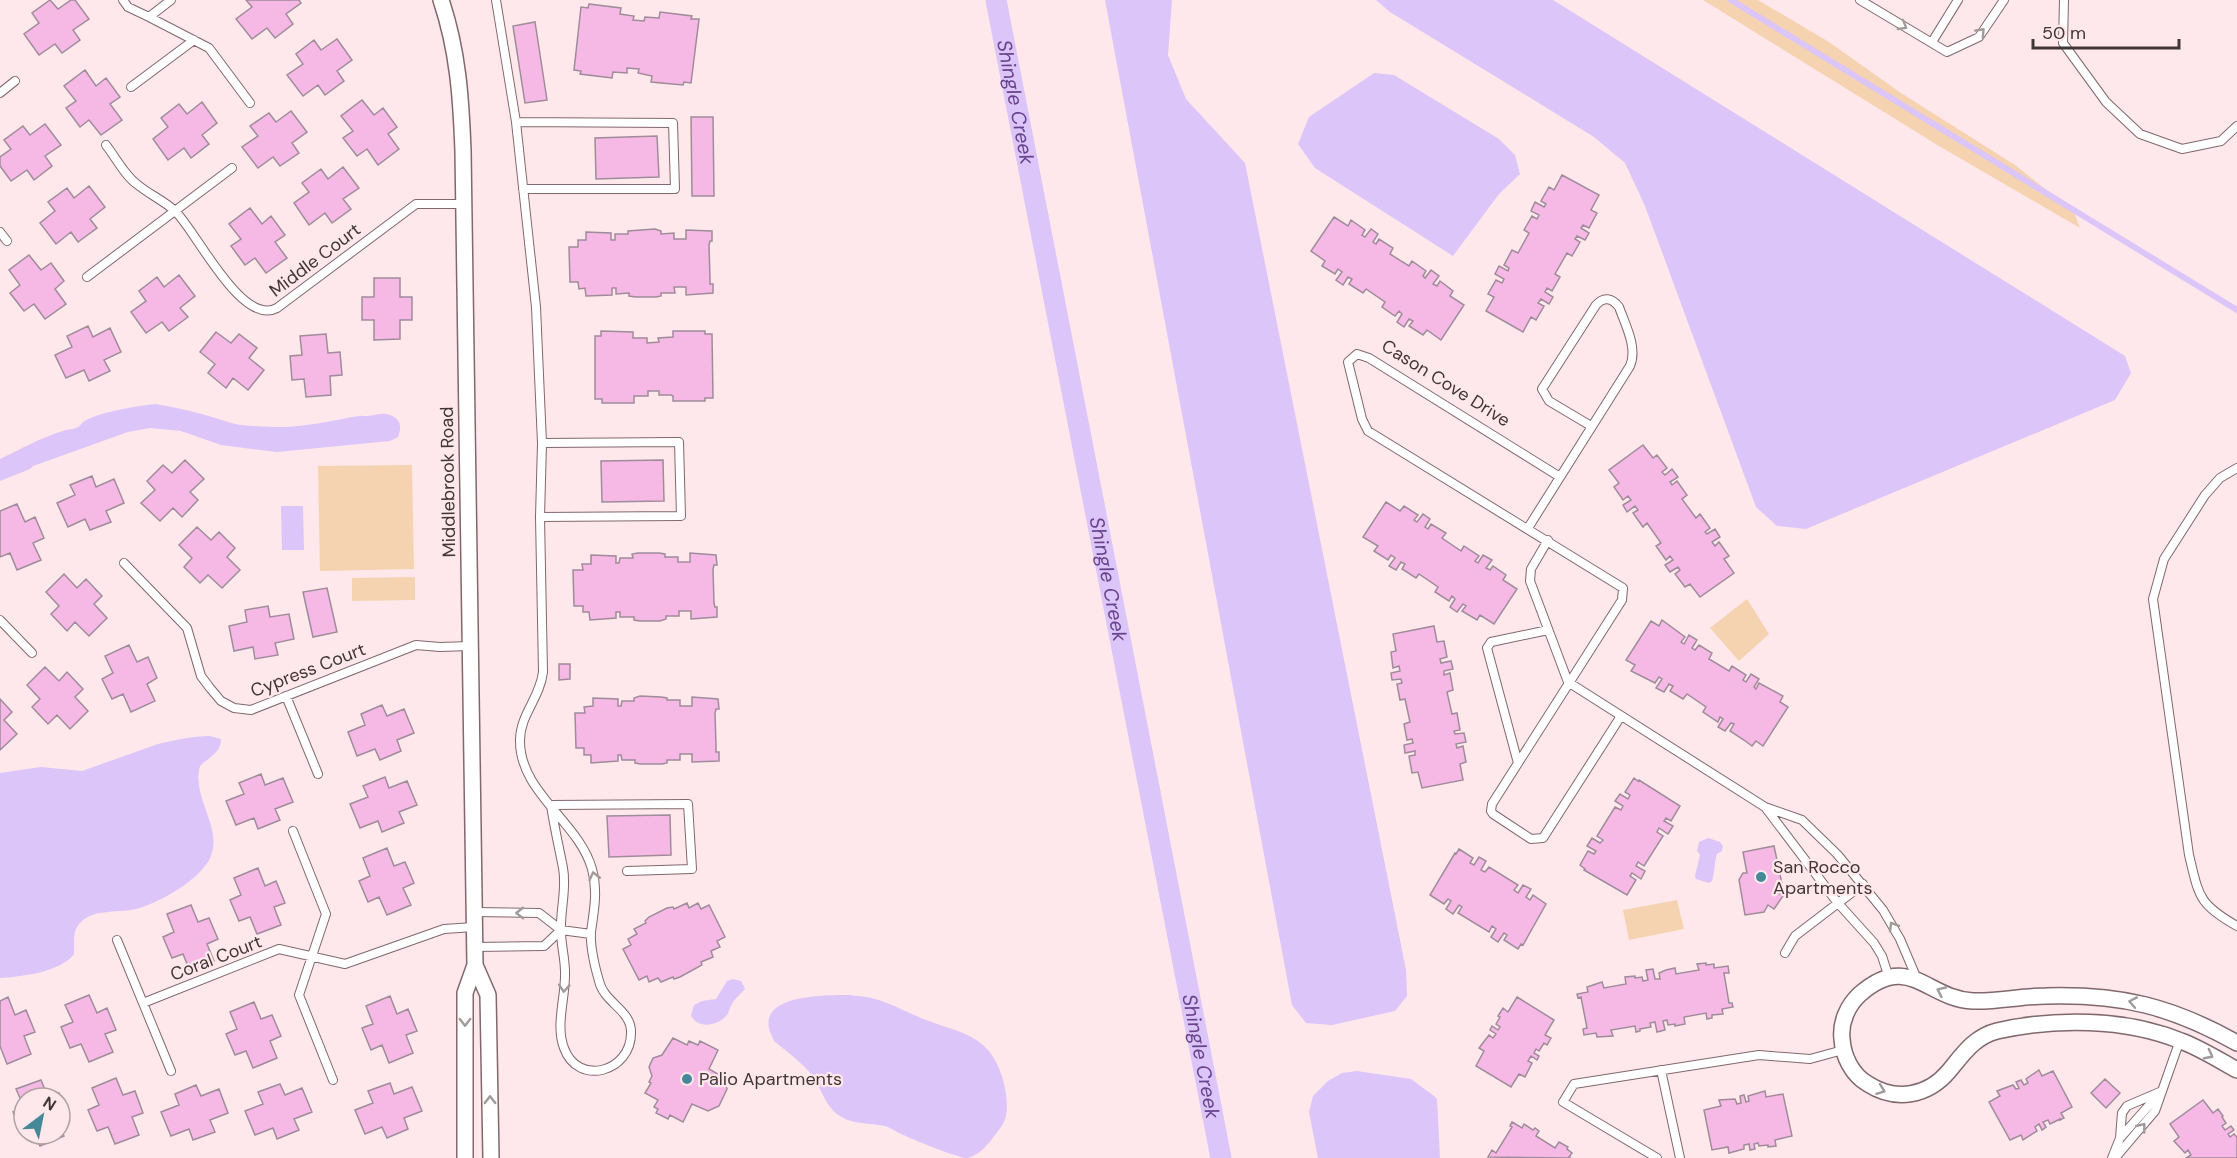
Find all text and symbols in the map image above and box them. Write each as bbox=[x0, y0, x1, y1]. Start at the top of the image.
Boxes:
scale bar bbox=[2033, 12, 2178, 50]
one-way arrow bbox=[1897, 18, 1907, 30]
text: 50 m bbox=[2042, 21, 2086, 45]
one-way arrow bbox=[1974, 28, 1985, 38]
water label: Shingle Creek bbox=[991, 37, 1041, 167]
street label: Middle Court bbox=[264, 218, 366, 302]
street label: Cason Cove Drive bbox=[1377, 334, 1515, 432]
street label: Middlebrook Road bbox=[435, 406, 461, 558]
water label: Shingle Creek bbox=[1084, 515, 1134, 645]
street label: Cypress Court bbox=[247, 637, 369, 703]
place label: San Rocco Apartments bbox=[1773, 855, 1872, 900]
marker: San Rocco Apartments bbox=[1754, 870, 1768, 884]
one-way arrow bbox=[588, 871, 601, 881]
one-way arrow bbox=[516, 907, 525, 919]
one-way arrow bbox=[1888, 922, 1900, 932]
street label: Coral Court bbox=[167, 930, 265, 986]
one-way arrow bbox=[558, 984, 571, 993]
one-way arrow bbox=[1936, 986, 1947, 998]
water label: Shingle Creek bbox=[1176, 992, 1226, 1122]
one-way arrow bbox=[2128, 996, 2138, 1009]
one-way arrow bbox=[459, 1018, 471, 1027]
one-way arrow bbox=[2203, 1048, 2213, 1059]
place label: Palio Apartments bbox=[699, 1067, 842, 1091]
marker: Palio Apartments bbox=[680, 1072, 694, 1086]
one-way arrow bbox=[1876, 1083, 1886, 1096]
north arrow bbox=[12, 1086, 72, 1146]
text: N bbox=[39, 1092, 60, 1116]
one-way arrow bbox=[483, 1095, 496, 1104]
one-way arrow bbox=[2135, 1122, 2146, 1133]

